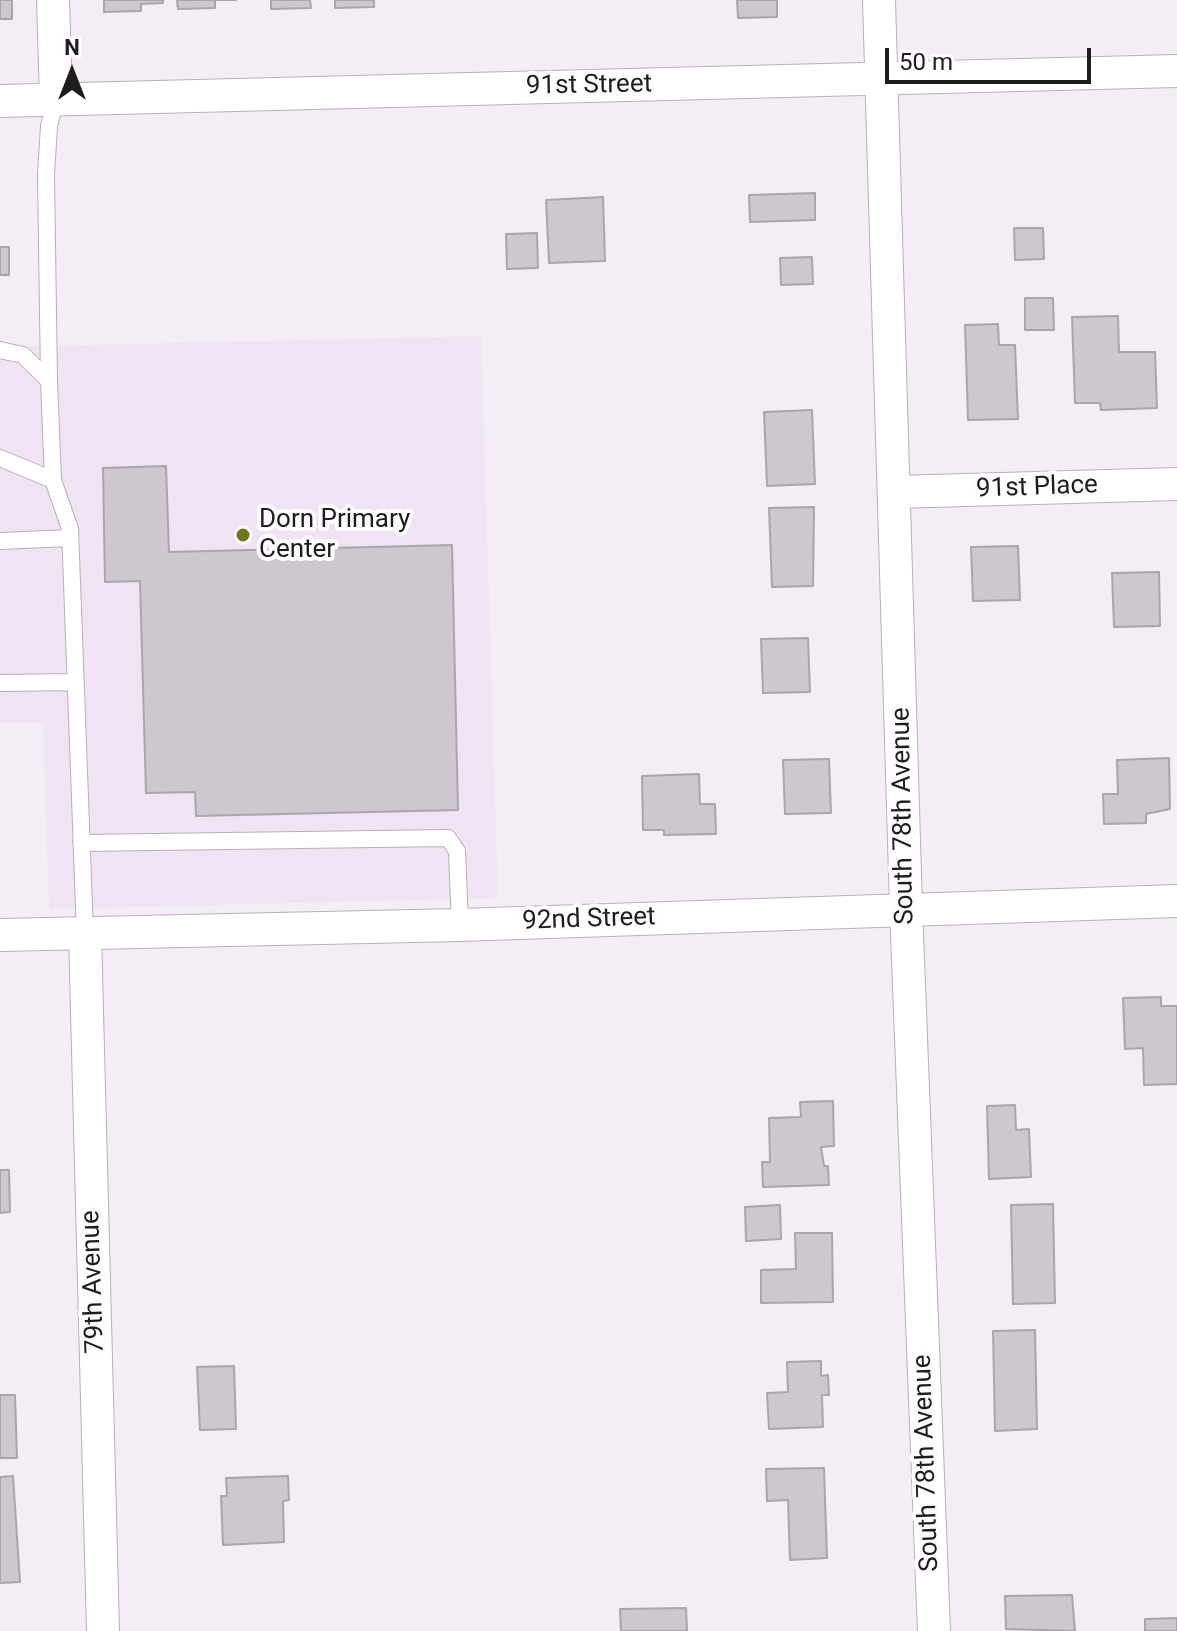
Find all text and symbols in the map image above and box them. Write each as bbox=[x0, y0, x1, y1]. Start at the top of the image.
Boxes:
north arrow bbox=[32, 32, 112, 112]
scale bar bbox=[889, 32, 1095, 82]
text: N bbox=[64, 35, 80, 60]
text: 50 m bbox=[899, 48, 953, 76]
street label: 91st Street bbox=[526, 69, 652, 103]
street label: 91st Place bbox=[976, 470, 1098, 506]
place label: Dorn Primary Center bbox=[259, 504, 410, 566]
marker: Dorn Primary Center bbox=[234, 526, 252, 544]
street label: South 78th Avenue bbox=[887, 707, 921, 925]
street label: 92nd Street bbox=[522, 902, 656, 938]
street label: 79th Avenue bbox=[76, 1210, 112, 1354]
street label: South 78th Avenue bbox=[908, 1354, 946, 1572]

